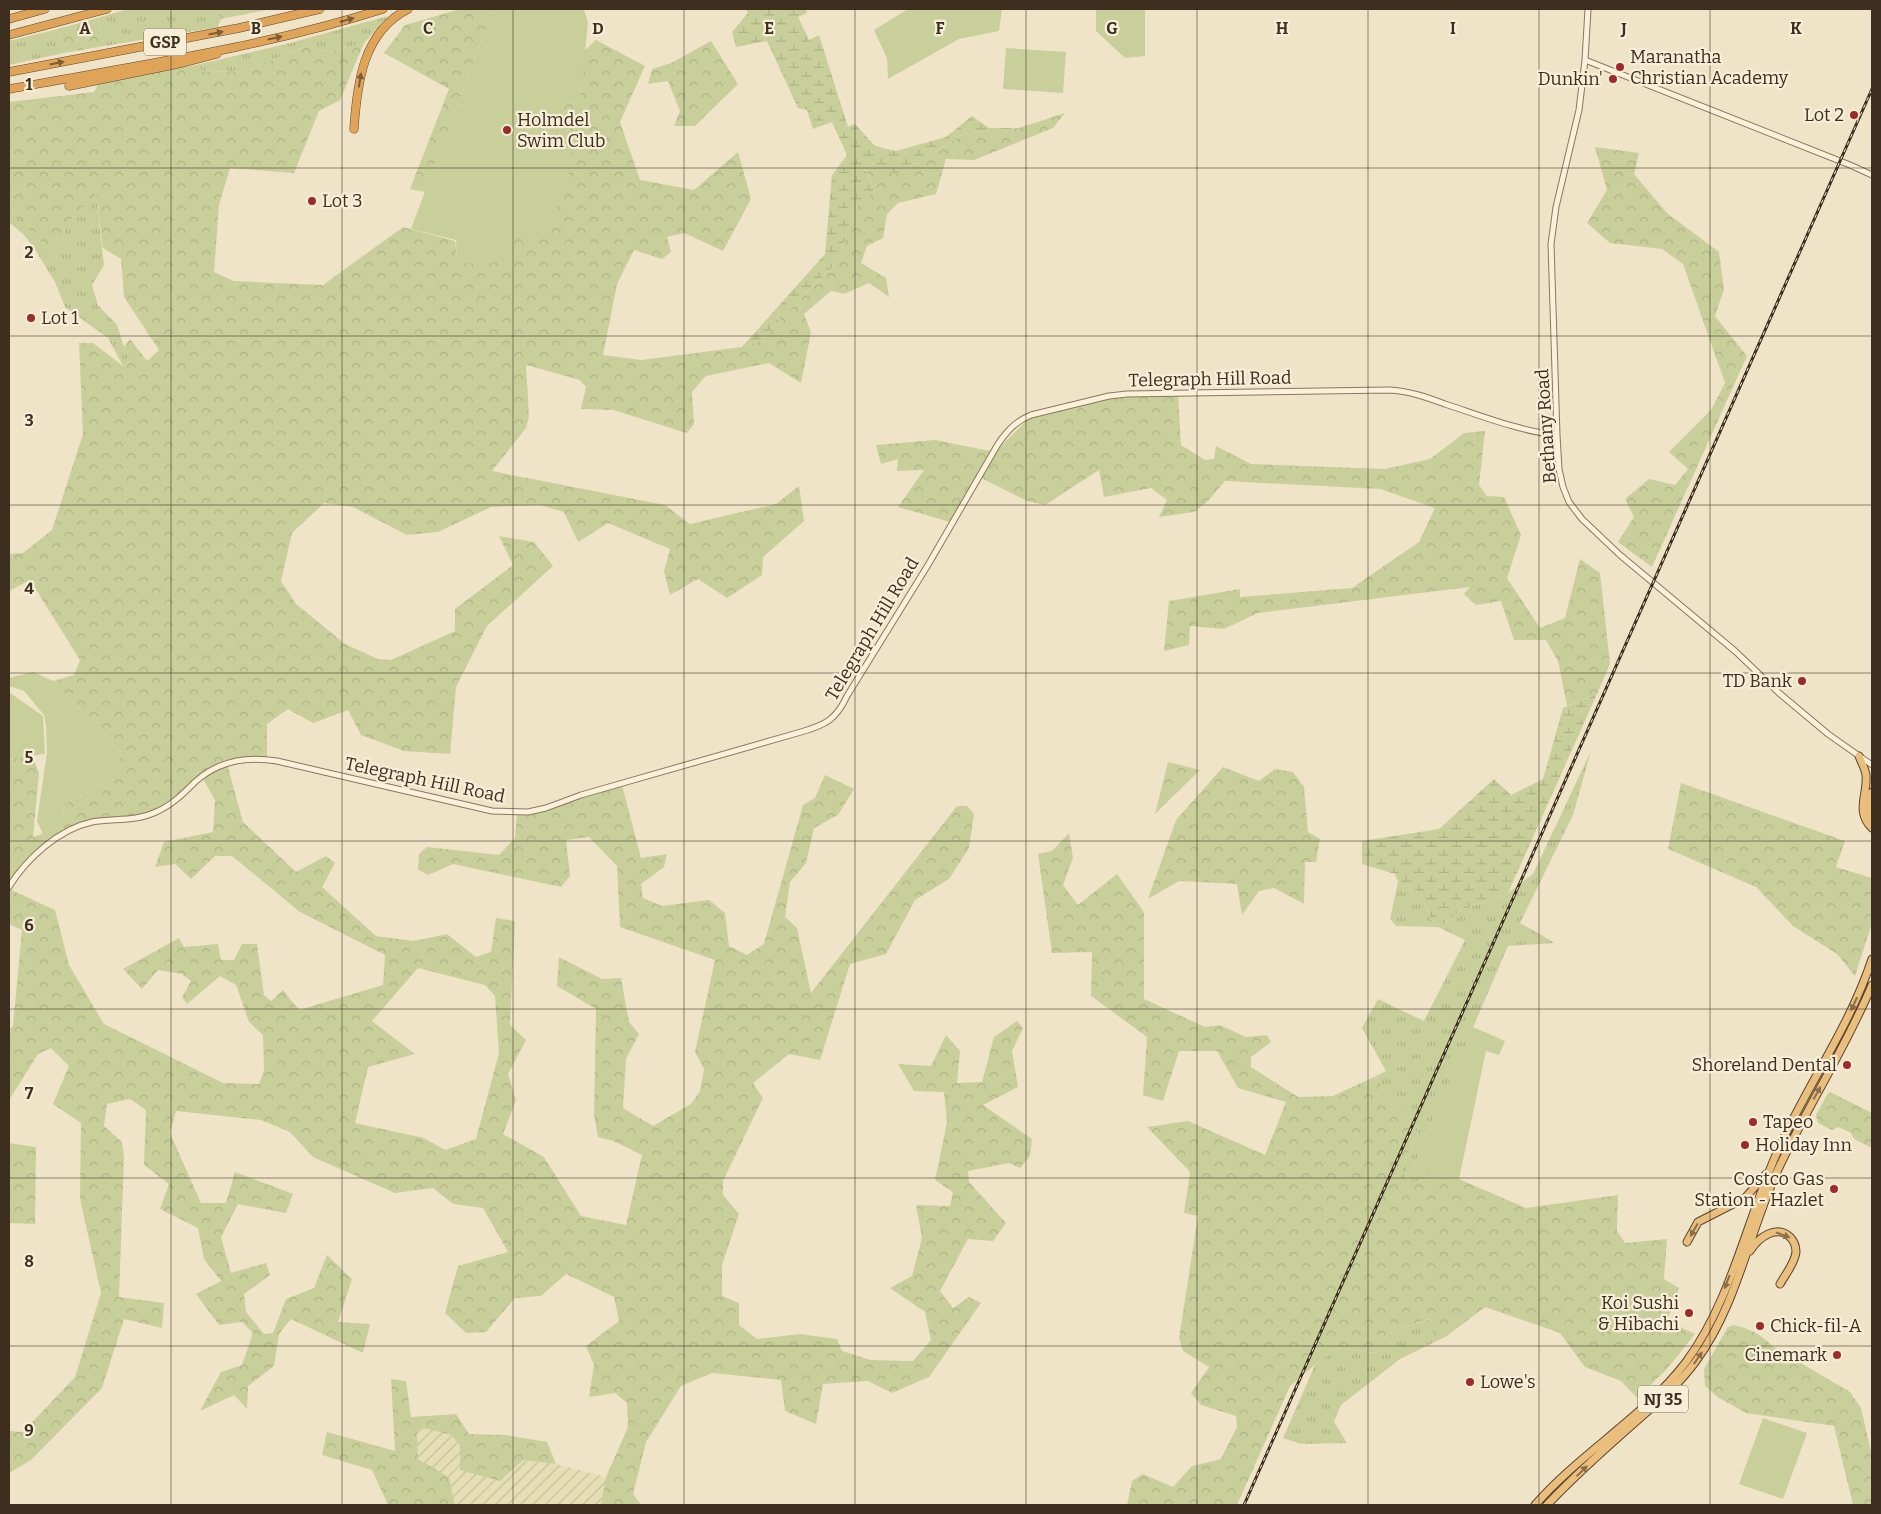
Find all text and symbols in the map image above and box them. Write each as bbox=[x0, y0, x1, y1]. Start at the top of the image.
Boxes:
one-way arrow bbox=[340, 15, 355, 23]
text: A bbox=[79, 19, 91, 38]
text: B bbox=[251, 19, 261, 38]
text: C bbox=[423, 19, 433, 38]
text: D bbox=[592, 19, 604, 38]
text: E bbox=[764, 19, 774, 38]
text: F bbox=[936, 19, 945, 38]
text: G bbox=[1106, 19, 1118, 38]
text: H bbox=[1276, 19, 1289, 38]
text: I bbox=[1450, 19, 1456, 38]
text: J bbox=[1620, 19, 1627, 38]
text: K bbox=[1790, 19, 1802, 38]
road number: GSP bbox=[144, 28, 186, 56]
one-way arrow bbox=[209, 28, 225, 36]
one-way arrow bbox=[268, 34, 283, 42]
place label: Maranatha Christian Academy bbox=[1630, 46, 1789, 89]
one-way arrow bbox=[49, 59, 64, 67]
marker: Maranatha Christian Academy bbox=[1614, 61, 1626, 73]
place label: Dunkin' bbox=[1538, 68, 1603, 90]
one-way arrow bbox=[356, 72, 364, 88]
marker: Dunkin' bbox=[1607, 73, 1619, 85]
text: 1 bbox=[26, 75, 33, 94]
place label: Lot 2 bbox=[1804, 104, 1844, 126]
place label: Holmdel Swim Club bbox=[517, 109, 605, 152]
marker: Lot 2 bbox=[1848, 109, 1860, 121]
marker: Holmdel Swim Club bbox=[501, 124, 513, 136]
place label: Lot 3 bbox=[322, 190, 362, 212]
marker: Lot 3 bbox=[306, 195, 318, 207]
text: 2 bbox=[24, 243, 34, 262]
place label: Lot 1 bbox=[41, 307, 79, 329]
marker: Lot 1 bbox=[25, 312, 37, 324]
street label: Telegraph Hill Road bbox=[1128, 367, 1292, 391]
street label: Bethany Road bbox=[1531, 368, 1561, 484]
text: 3 bbox=[24, 411, 34, 430]
street label: Telegraph Hill Road bbox=[821, 553, 924, 705]
text: 4 bbox=[24, 579, 34, 598]
place label: TD Bank bbox=[1723, 670, 1793, 692]
marker: TD Bank bbox=[1796, 675, 1808, 687]
text: 5 bbox=[25, 748, 34, 767]
street label: Telegraph Hill Road bbox=[343, 752, 507, 808]
text: 6 bbox=[24, 916, 34, 935]
one-way arrow bbox=[1850, 997, 1858, 1011]
place label: Shoreland Dental bbox=[1691, 1054, 1837, 1076]
marker: Shoreland Dental bbox=[1841, 1059, 1853, 1071]
text: 7 bbox=[25, 1084, 34, 1103]
one-way arrow bbox=[1812, 1086, 1821, 1099]
place label: Tapeo bbox=[1763, 1111, 1813, 1133]
marker: Tapeo bbox=[1747, 1116, 1759, 1128]
place label: Holiday Inn bbox=[1755, 1134, 1853, 1156]
marker: Holiday Inn bbox=[1739, 1139, 1751, 1151]
place label: Costco Gas Station - Hazlet bbox=[1694, 1168, 1824, 1211]
marker: Costco Gas Station - Hazlet bbox=[1828, 1183, 1840, 1195]
one-way arrow bbox=[1689, 1223, 1698, 1236]
one-way arrow bbox=[1776, 1231, 1791, 1239]
text: 8 bbox=[24, 1252, 34, 1271]
one-way arrow bbox=[1723, 1275, 1731, 1289]
place label: Koi Sushi & Hibachi bbox=[1598, 1292, 1679, 1335]
marker: Koi Sushi & Hibachi bbox=[1683, 1307, 1695, 1319]
place label: Chick-fil-A bbox=[1770, 1315, 1862, 1337]
marker: Chick-fil-A bbox=[1754, 1320, 1766, 1332]
place label: Cinemark bbox=[1744, 1344, 1828, 1366]
marker: Cinemark bbox=[1831, 1349, 1843, 1361]
one-way arrow bbox=[1693, 1352, 1703, 1365]
place label: Lowe's bbox=[1480, 1371, 1536, 1393]
marker: Lowe's bbox=[1464, 1376, 1476, 1388]
road number: NJ 35 bbox=[1638, 1386, 1688, 1412]
text: 9 bbox=[24, 1421, 34, 1440]
one-way arrow bbox=[1576, 1466, 1588, 1478]

